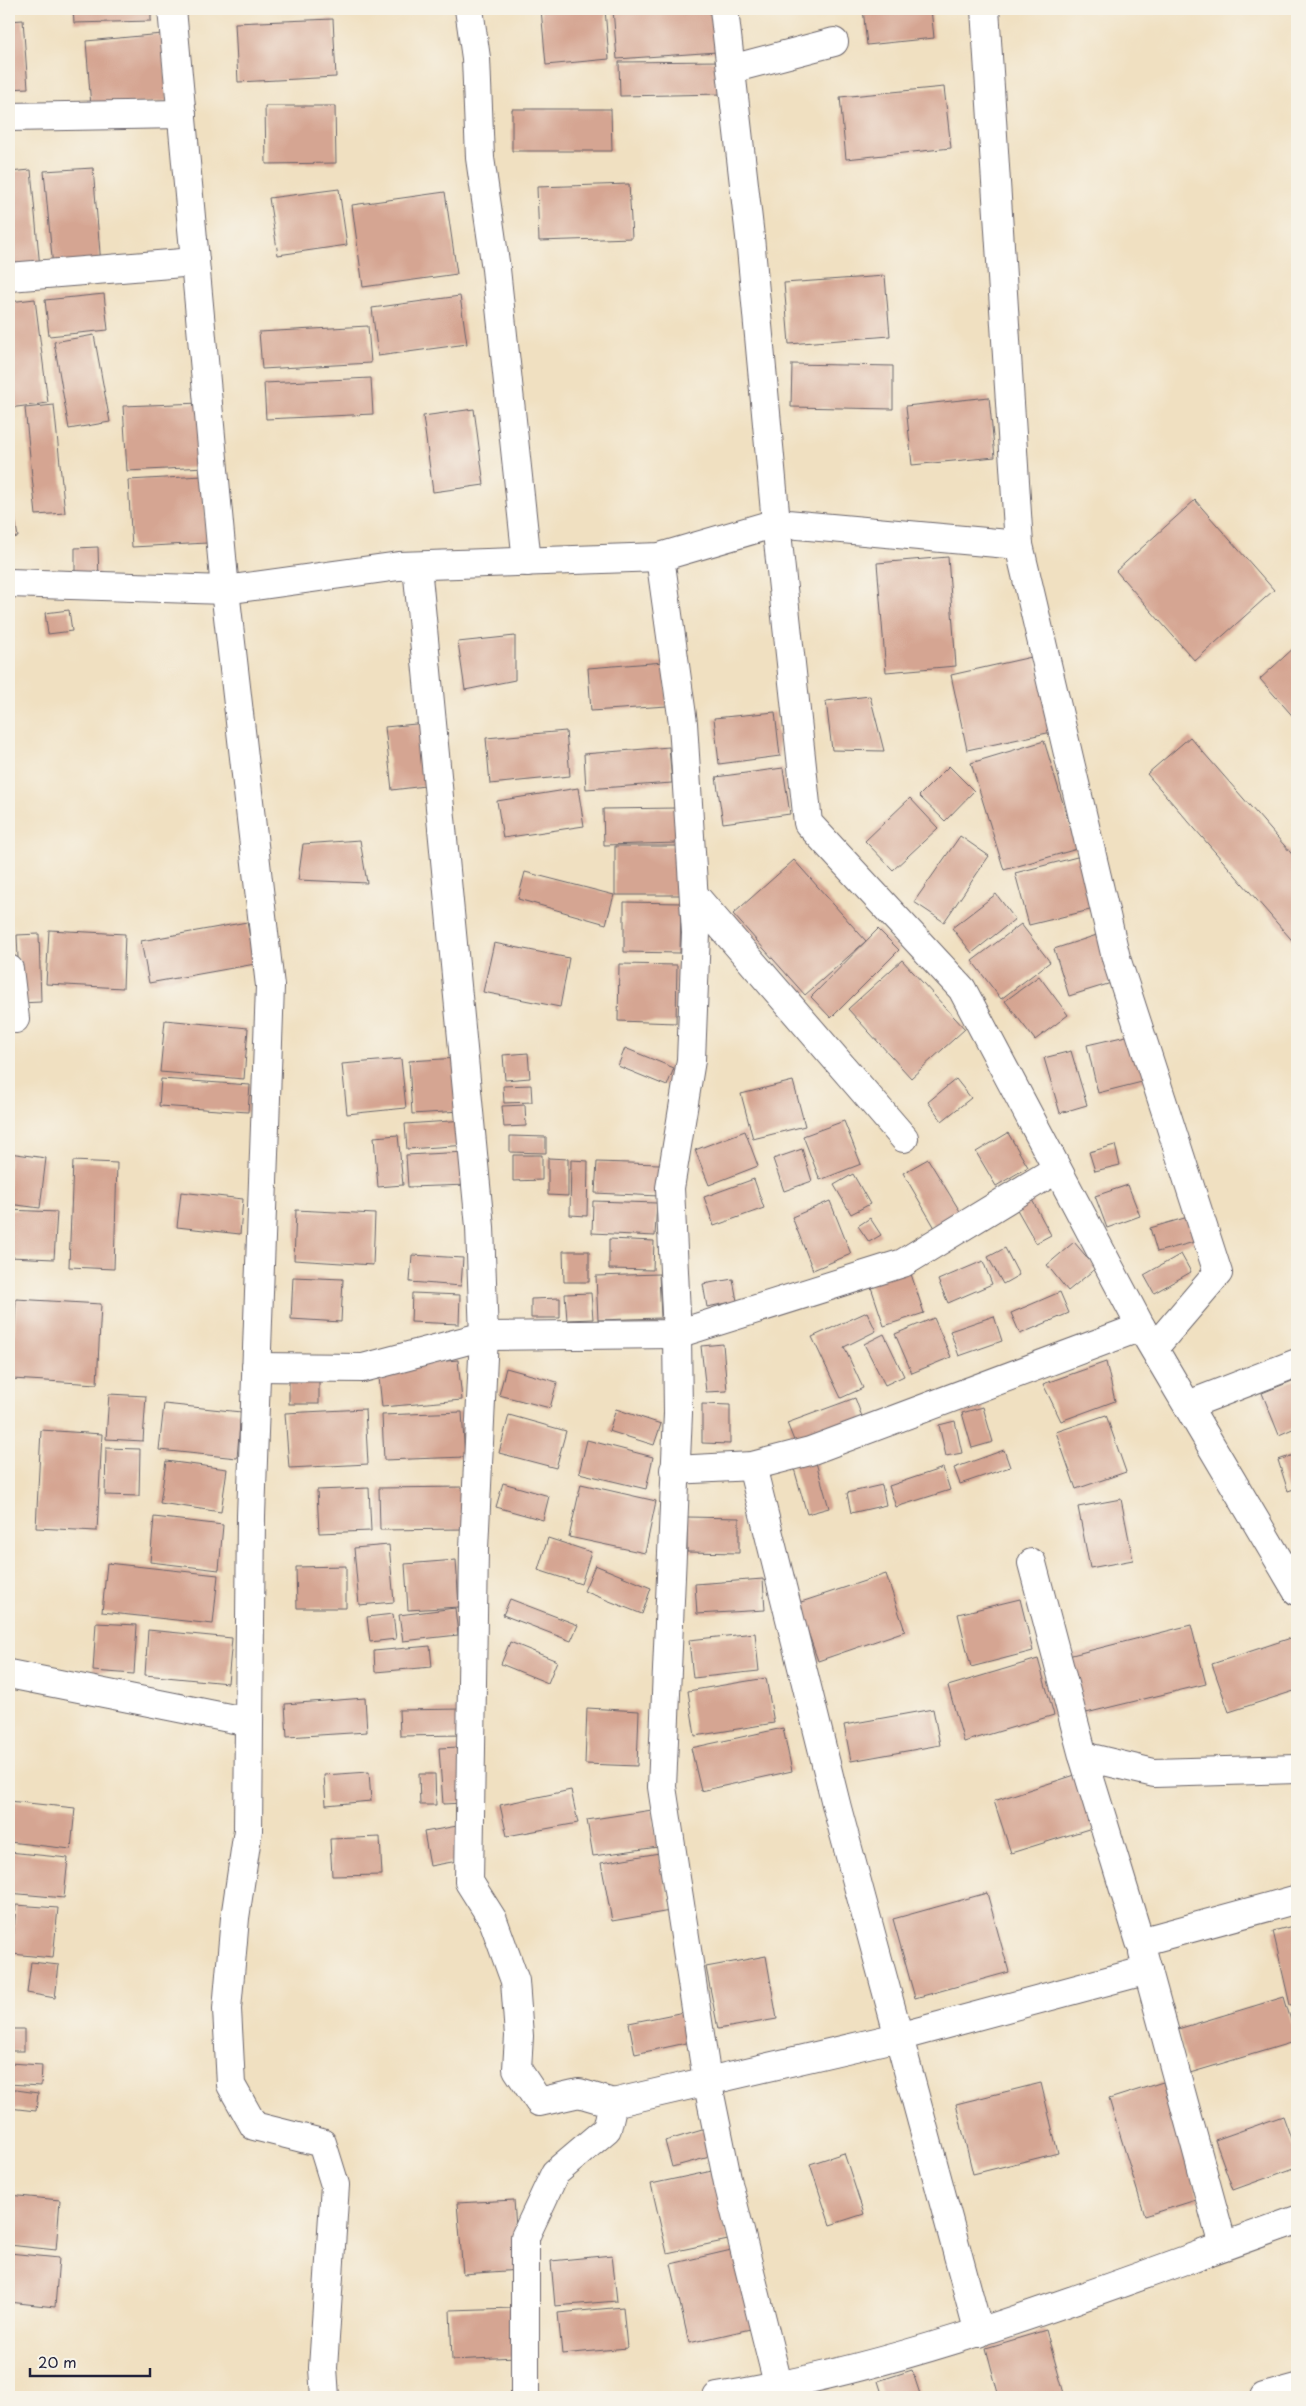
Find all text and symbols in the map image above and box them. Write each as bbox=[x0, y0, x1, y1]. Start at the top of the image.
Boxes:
scale bar bbox=[30, 2346, 150, 2378]
text: 20 m bbox=[38, 2350, 77, 2373]

